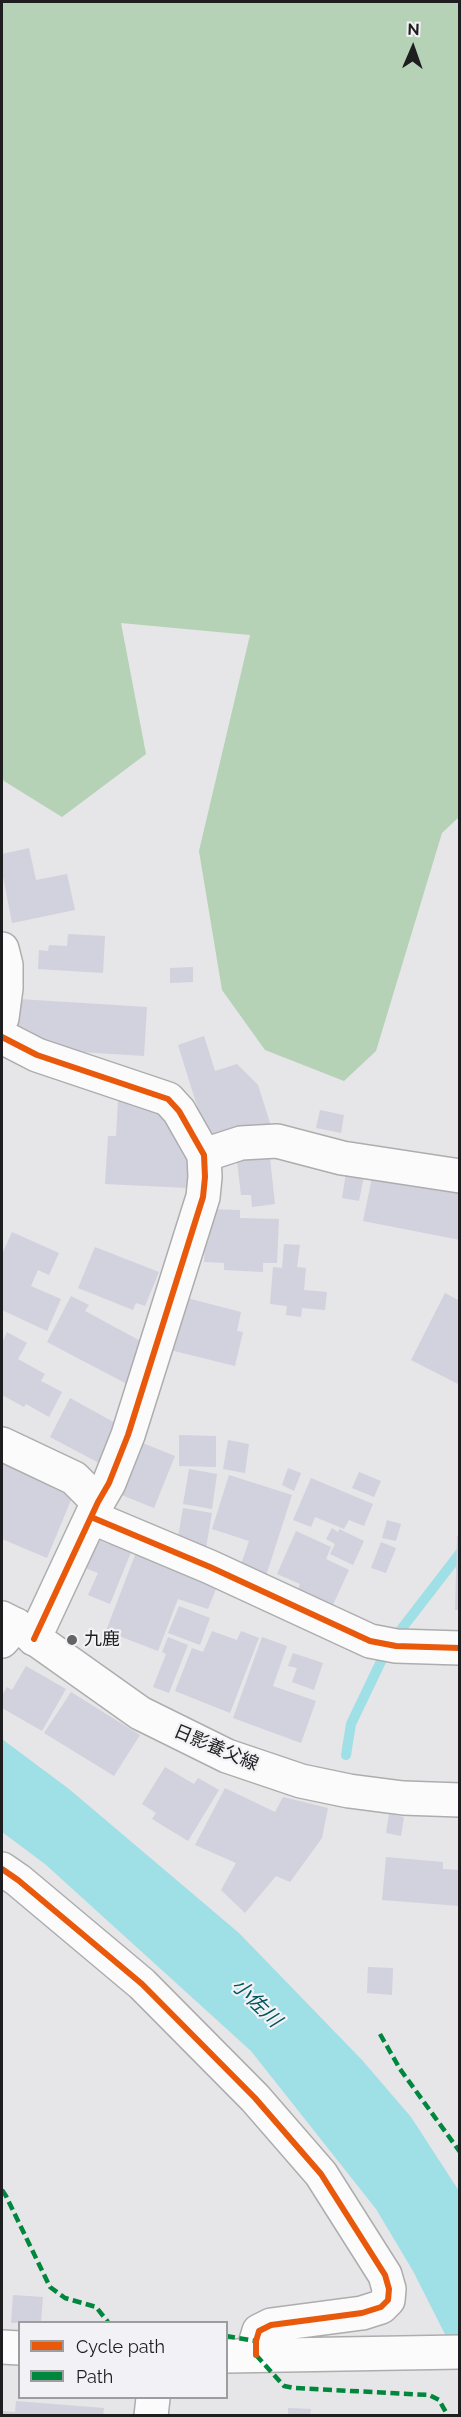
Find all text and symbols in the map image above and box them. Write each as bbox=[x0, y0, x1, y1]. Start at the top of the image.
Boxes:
north arrow bbox=[383, 18, 443, 78]
text: N bbox=[407, 20, 420, 39]
place label: 九鹿 bbox=[84, 1629, 120, 1651]
marker: 九鹿 bbox=[65, 1633, 79, 1647]
street label: 日影養父線 bbox=[170, 1720, 262, 1776]
water label: 小佐川 bbox=[226, 1974, 286, 2032]
legend bbox=[18, 2321, 228, 2399]
text: Cycle path bbox=[76, 2336, 165, 2357]
text: Path bbox=[76, 2366, 113, 2387]

